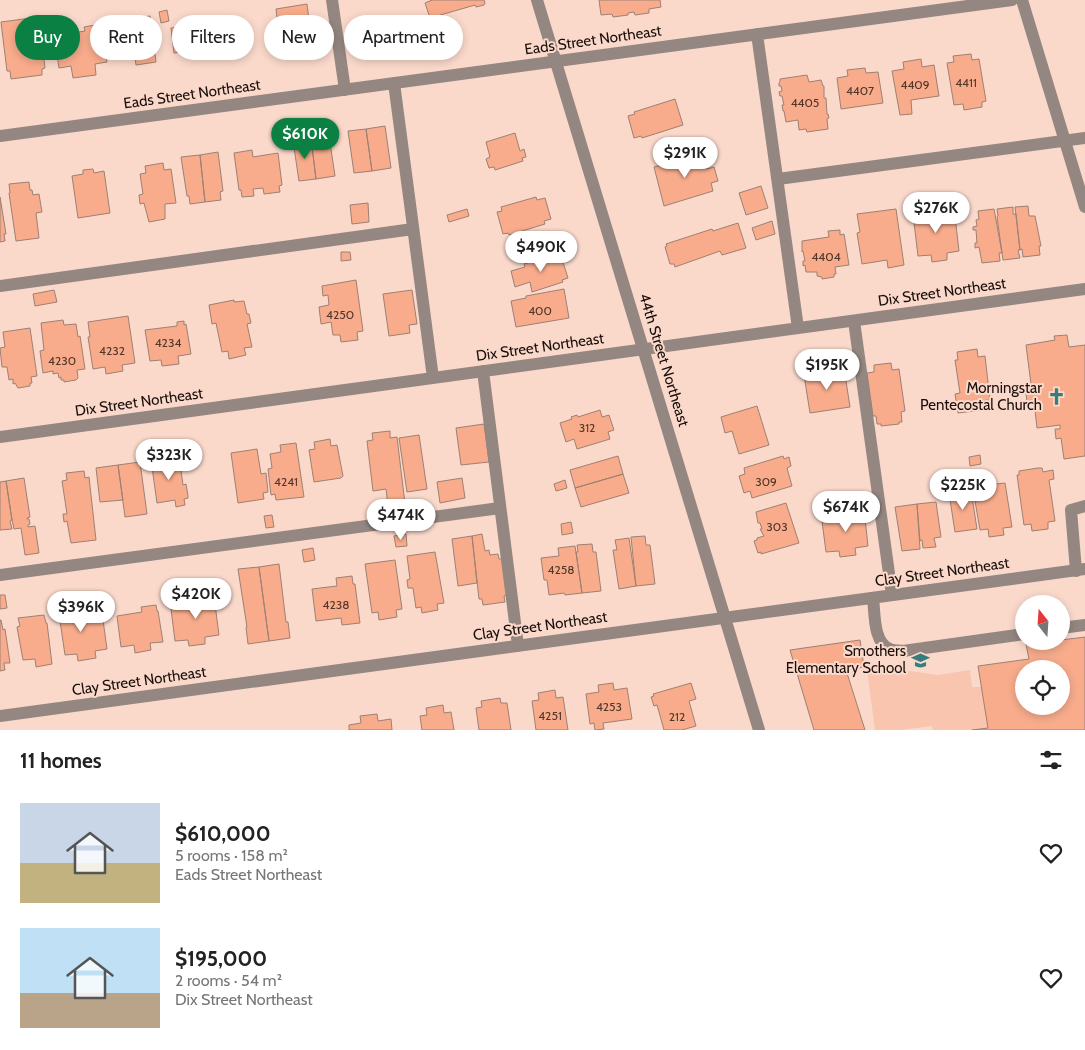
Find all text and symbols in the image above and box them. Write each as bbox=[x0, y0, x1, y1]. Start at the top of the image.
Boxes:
chip: Buy bbox=[15, 15, 80, 60]
chip: Rent bbox=[90, 15, 162, 60]
chip: Filters bbox=[172, 15, 254, 60]
chip: New bbox=[264, 15, 334, 60]
chip: Apartment bbox=[344, 15, 463, 60]
street label: Eads Street Northeast bbox=[523, 21, 663, 59]
street label: Eads Street Northeast bbox=[122, 75, 262, 113]
house number: 4411 bbox=[955, 75, 977, 90]
house number: 4409 bbox=[900, 77, 930, 92]
house number: 4407 bbox=[846, 83, 874, 98]
house number: 4405 bbox=[791, 95, 819, 110]
pin: $610K bbox=[270, 118, 340, 160]
text: $610K bbox=[282, 124, 328, 143]
pin: $291K bbox=[650, 136, 720, 179]
text: $291K bbox=[664, 143, 706, 162]
pin: $276K bbox=[901, 192, 971, 234]
text: $276K bbox=[914, 198, 958, 217]
pin: $490K bbox=[506, 230, 576, 273]
text: $490K bbox=[516, 237, 566, 256]
house number: 4404 bbox=[811, 249, 841, 264]
street label: Dix Street Northeast bbox=[877, 274, 1007, 310]
street label: 44th Street Northeast bbox=[635, 291, 693, 429]
house number: 400 bbox=[528, 303, 552, 318]
house number: 4250 bbox=[326, 307, 354, 322]
street label: Dix Street Northeast bbox=[475, 329, 605, 365]
house number: 4234 bbox=[155, 335, 181, 350]
house number: 4232 bbox=[99, 343, 125, 358]
pin: $195K bbox=[792, 348, 862, 391]
house number: 4230 bbox=[48, 353, 76, 368]
text: $195K bbox=[806, 355, 848, 374]
place label: Morningstar Pentecostal Church bbox=[920, 379, 1042, 414]
street label: Dix Street Northeast bbox=[74, 384, 204, 420]
church icon: Morningstar Pentecostal Church bbox=[1046, 387, 1066, 407]
house number: 312 bbox=[579, 420, 595, 435]
pin: $323K bbox=[134, 438, 204, 481]
text: $323K bbox=[146, 445, 192, 464]
pin: $225K bbox=[928, 468, 998, 511]
house number: 4241 bbox=[274, 474, 298, 489]
house number: 309 bbox=[755, 474, 777, 489]
text: $225K bbox=[941, 475, 985, 494]
pin: $674K bbox=[811, 490, 881, 533]
text: $674K bbox=[823, 497, 869, 516]
pin: $474K bbox=[366, 498, 436, 541]
text: $474K bbox=[378, 505, 424, 524]
house number: 303 bbox=[766, 519, 788, 534]
street label: Clay Street Northeast bbox=[874, 554, 1010, 590]
house number: 4258 bbox=[548, 562, 575, 577]
pin: $420K bbox=[161, 578, 231, 620]
text: $420K bbox=[171, 584, 221, 603]
pin: $396K bbox=[46, 590, 116, 633]
north arrow bbox=[1015, 595, 1070, 650]
map controls bbox=[1015, 595, 1070, 715]
text: $396K bbox=[58, 597, 104, 616]
house number: 4238 bbox=[323, 597, 350, 612]
street label: Clay Street Northeast bbox=[472, 608, 608, 644]
place label: Smothers Elementary School bbox=[786, 642, 906, 677]
school or university icon: Smothers Elementary School bbox=[910, 650, 930, 670]
button: locate bbox=[1015, 660, 1070, 715]
street label: Clay Street Northeast bbox=[71, 663, 207, 699]
house number: 4253 bbox=[596, 699, 622, 714]
house number: 4251 bbox=[538, 708, 562, 723]
house number: 212 bbox=[669, 709, 685, 724]
icon: filters bbox=[1037, 746, 1065, 774]
text: 11 homes bbox=[20, 748, 102, 773]
text: $610,000 bbox=[175, 821, 271, 846]
icon: home bbox=[60, 823, 120, 883]
icon: heart bbox=[1037, 839, 1065, 867]
text: 5 rooms · 158 m² bbox=[175, 846, 288, 865]
text: Eads Street Northeast bbox=[175, 865, 322, 884]
text: $195,000 bbox=[175, 946, 267, 971]
icon: home bbox=[60, 948, 120, 1008]
icon: heart bbox=[1037, 964, 1065, 992]
text: 2 rooms · 54 m² bbox=[175, 971, 282, 990]
text: Dix Street Northeast bbox=[175, 990, 313, 1009]

